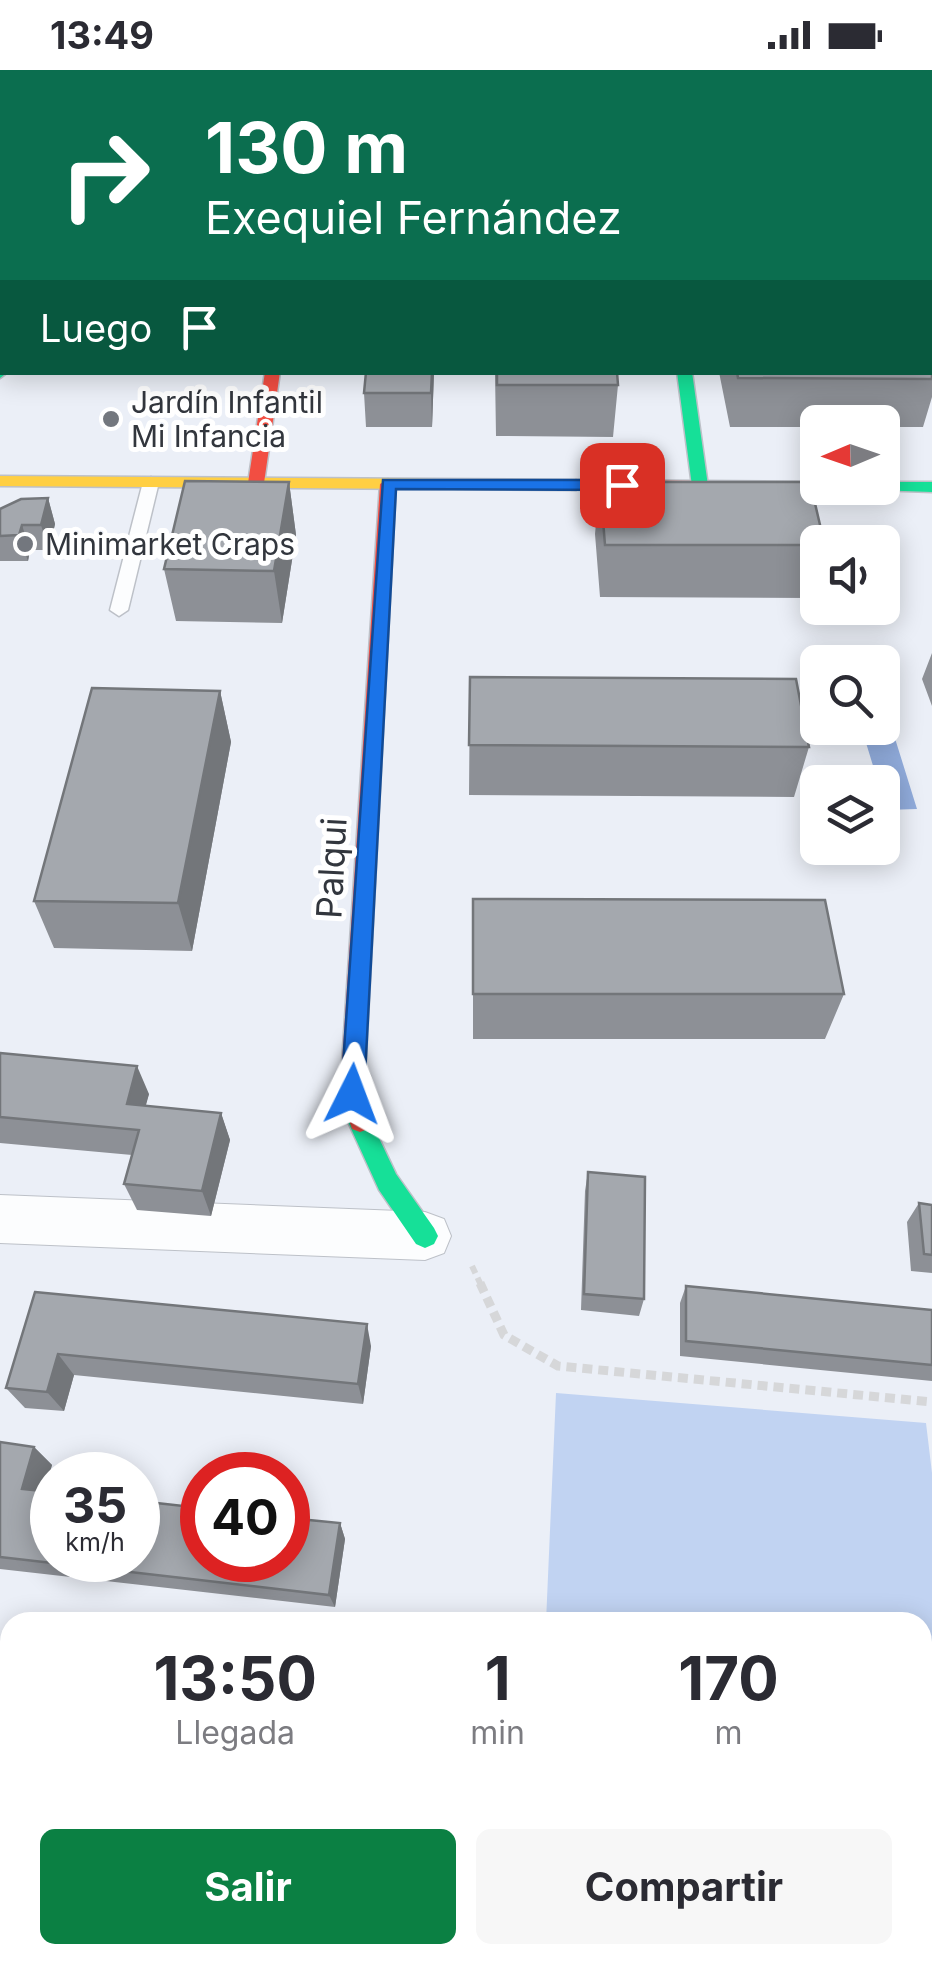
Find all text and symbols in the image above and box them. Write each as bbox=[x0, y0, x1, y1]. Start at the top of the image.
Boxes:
text: 13:49 bbox=[50, 12, 154, 58]
text: 130 m bbox=[205, 105, 408, 190]
icon: right bbox=[40, 110, 170, 240]
text: Exequiel Fernández bbox=[205, 190, 622, 245]
icon: arrive bbox=[172, 300, 227, 355]
text: Luego bbox=[40, 305, 152, 351]
place label: Jardín Infantil Mi Infancia bbox=[131, 384, 323, 454]
north arrow bbox=[800, 405, 900, 505]
map controls bbox=[800, 405, 900, 865]
marker: Jardín Infantil Mi Infancia bbox=[100, 408, 122, 430]
pin bbox=[580, 443, 665, 528]
icon: arrive bbox=[595, 458, 650, 513]
button: sound bbox=[800, 525, 900, 625]
place label: Minimarket Craps bbox=[45, 526, 295, 562]
marker: Minimarket Craps bbox=[14, 533, 36, 555]
button: search bbox=[800, 645, 900, 745]
button: layers bbox=[800, 765, 900, 865]
street label: Palqui bbox=[307, 816, 355, 920]
position arrow bbox=[300, 1042, 404, 1146]
speed limit sign: 40 bbox=[180, 1452, 310, 1582]
text: 35 bbox=[63, 1475, 127, 1535]
text: km/h bbox=[65, 1527, 125, 1557]
text: 13:50 bbox=[153, 1642, 317, 1714]
text: 1 bbox=[485, 1642, 511, 1714]
text: 170 bbox=[678, 1642, 779, 1714]
text: Llegada bbox=[175, 1713, 295, 1752]
text: min bbox=[470, 1713, 525, 1752]
text: m bbox=[714, 1713, 742, 1752]
button: Salir bbox=[40, 1829, 456, 1944]
button: Compartir bbox=[476, 1829, 892, 1944]

